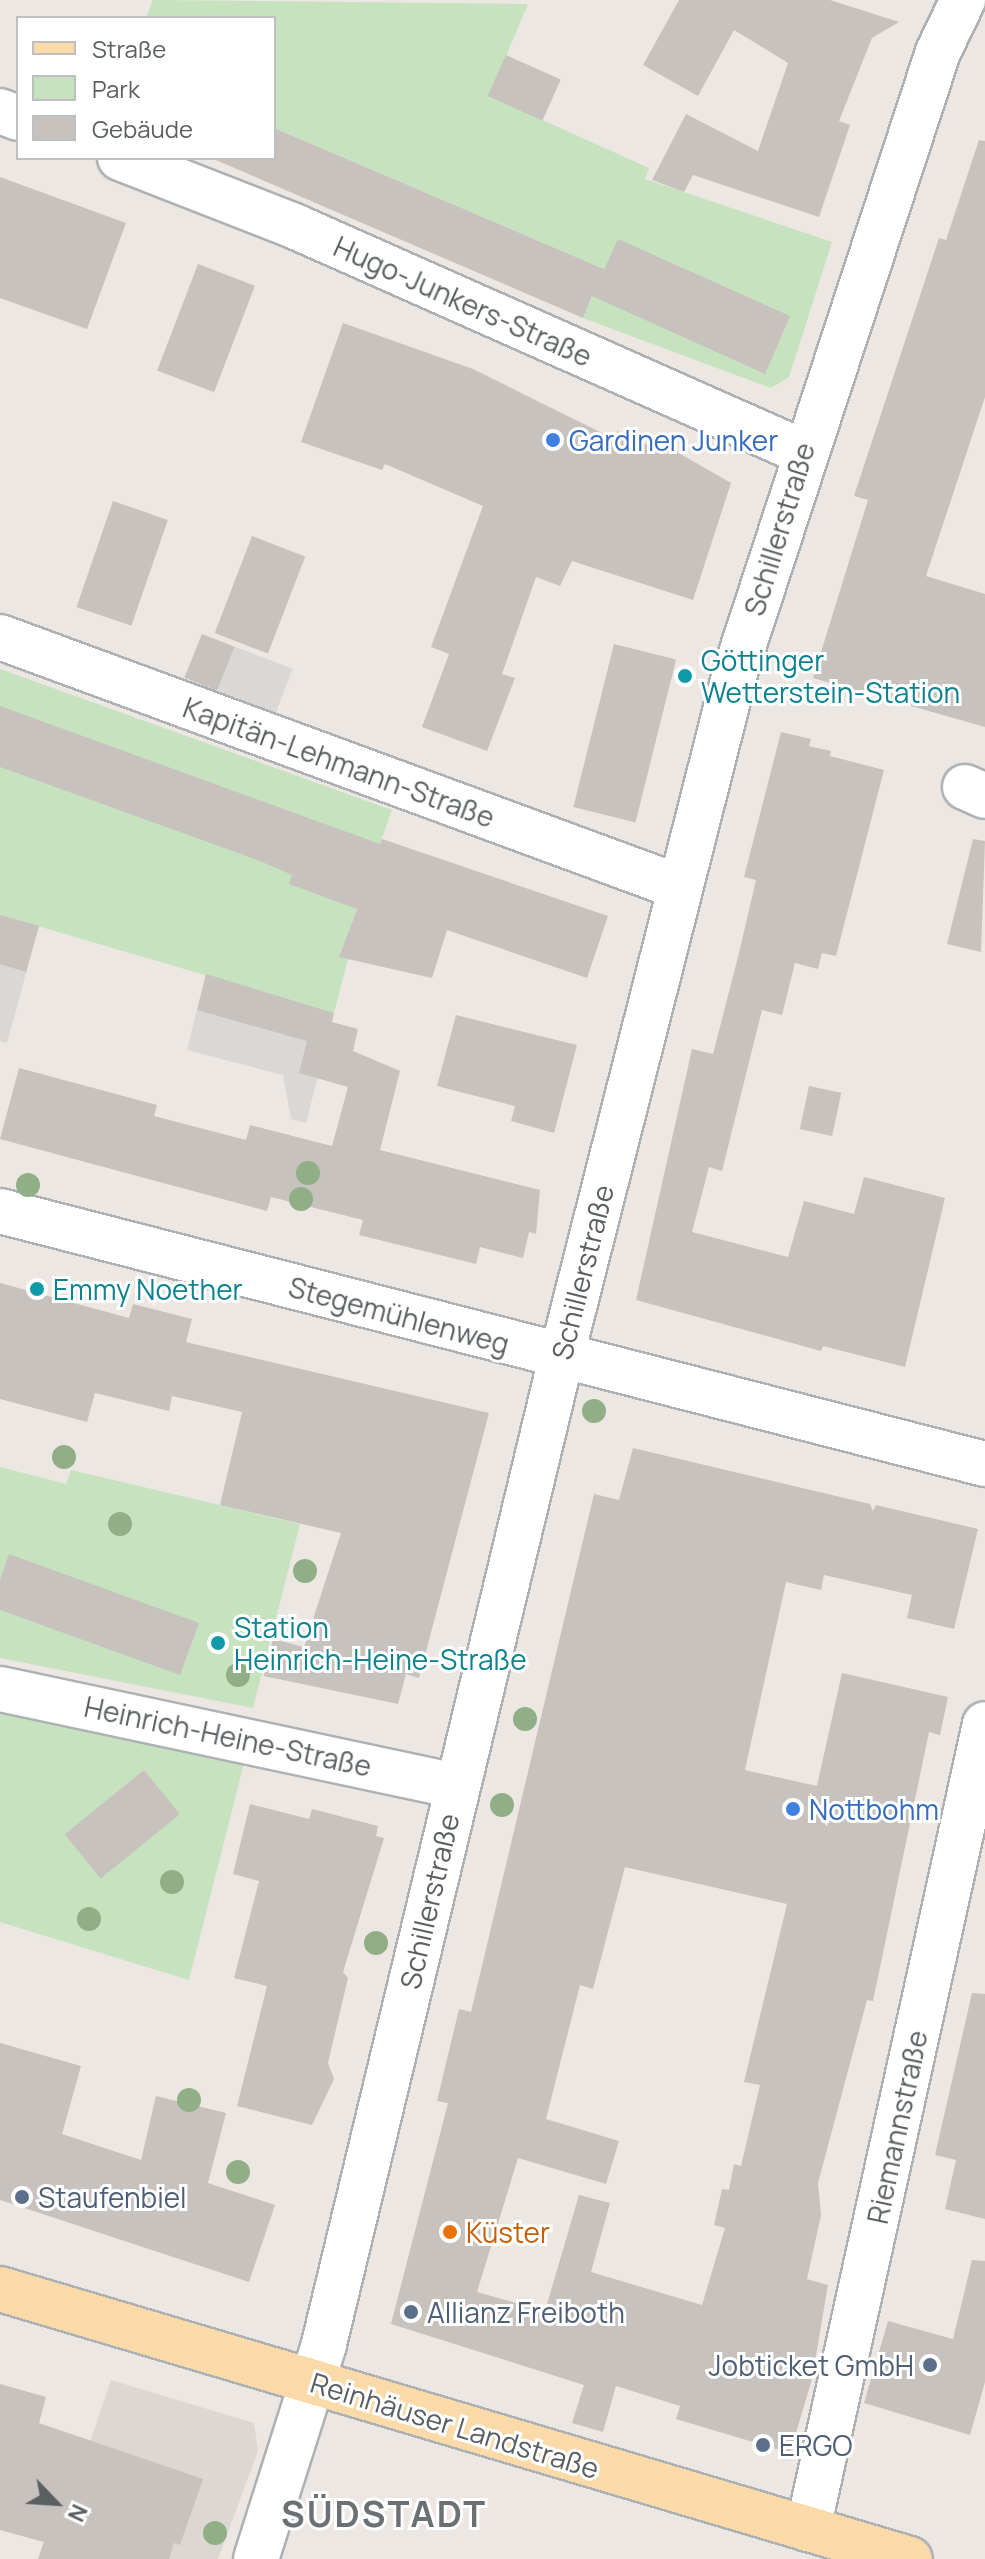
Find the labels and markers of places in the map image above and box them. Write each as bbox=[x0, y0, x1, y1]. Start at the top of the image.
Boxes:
place label: Gardinen Junker bbox=[569, 423, 778, 457]
marker: Gardinen Junker bbox=[544, 431, 562, 449]
place label: Göttinger Wetterstein-Station bbox=[701, 643, 960, 709]
marker: Göttinger Wetterstein-Station bbox=[676, 667, 694, 685]
place label: Emmy Noether bbox=[53, 1272, 243, 1306]
marker: Emmy Noether bbox=[28, 1280, 46, 1298]
place label: Station Heinrich-Heine-Straße bbox=[234, 1610, 527, 1676]
marker: Station Heinrich-Heine-Straße bbox=[209, 1634, 227, 1652]
place label: Nottbohm bbox=[809, 1792, 939, 1826]
marker: Nottbohm bbox=[784, 1800, 802, 1818]
place label: Staufenbiel bbox=[38, 2180, 187, 2214]
marker: Staufenbiel bbox=[13, 2188, 31, 2206]
place label: Küster bbox=[466, 2215, 550, 2249]
marker: Küster bbox=[441, 2223, 459, 2241]
place label: Allianz Freiboth bbox=[427, 2295, 625, 2329]
marker: Allianz Freiboth bbox=[402, 2303, 420, 2321]
place label: Jobticket GmbH bbox=[709, 2348, 914, 2382]
marker: Jobticket GmbH bbox=[921, 2356, 939, 2374]
place label: ERGO bbox=[779, 2428, 853, 2462]
marker: ERGO bbox=[754, 2436, 772, 2454]

